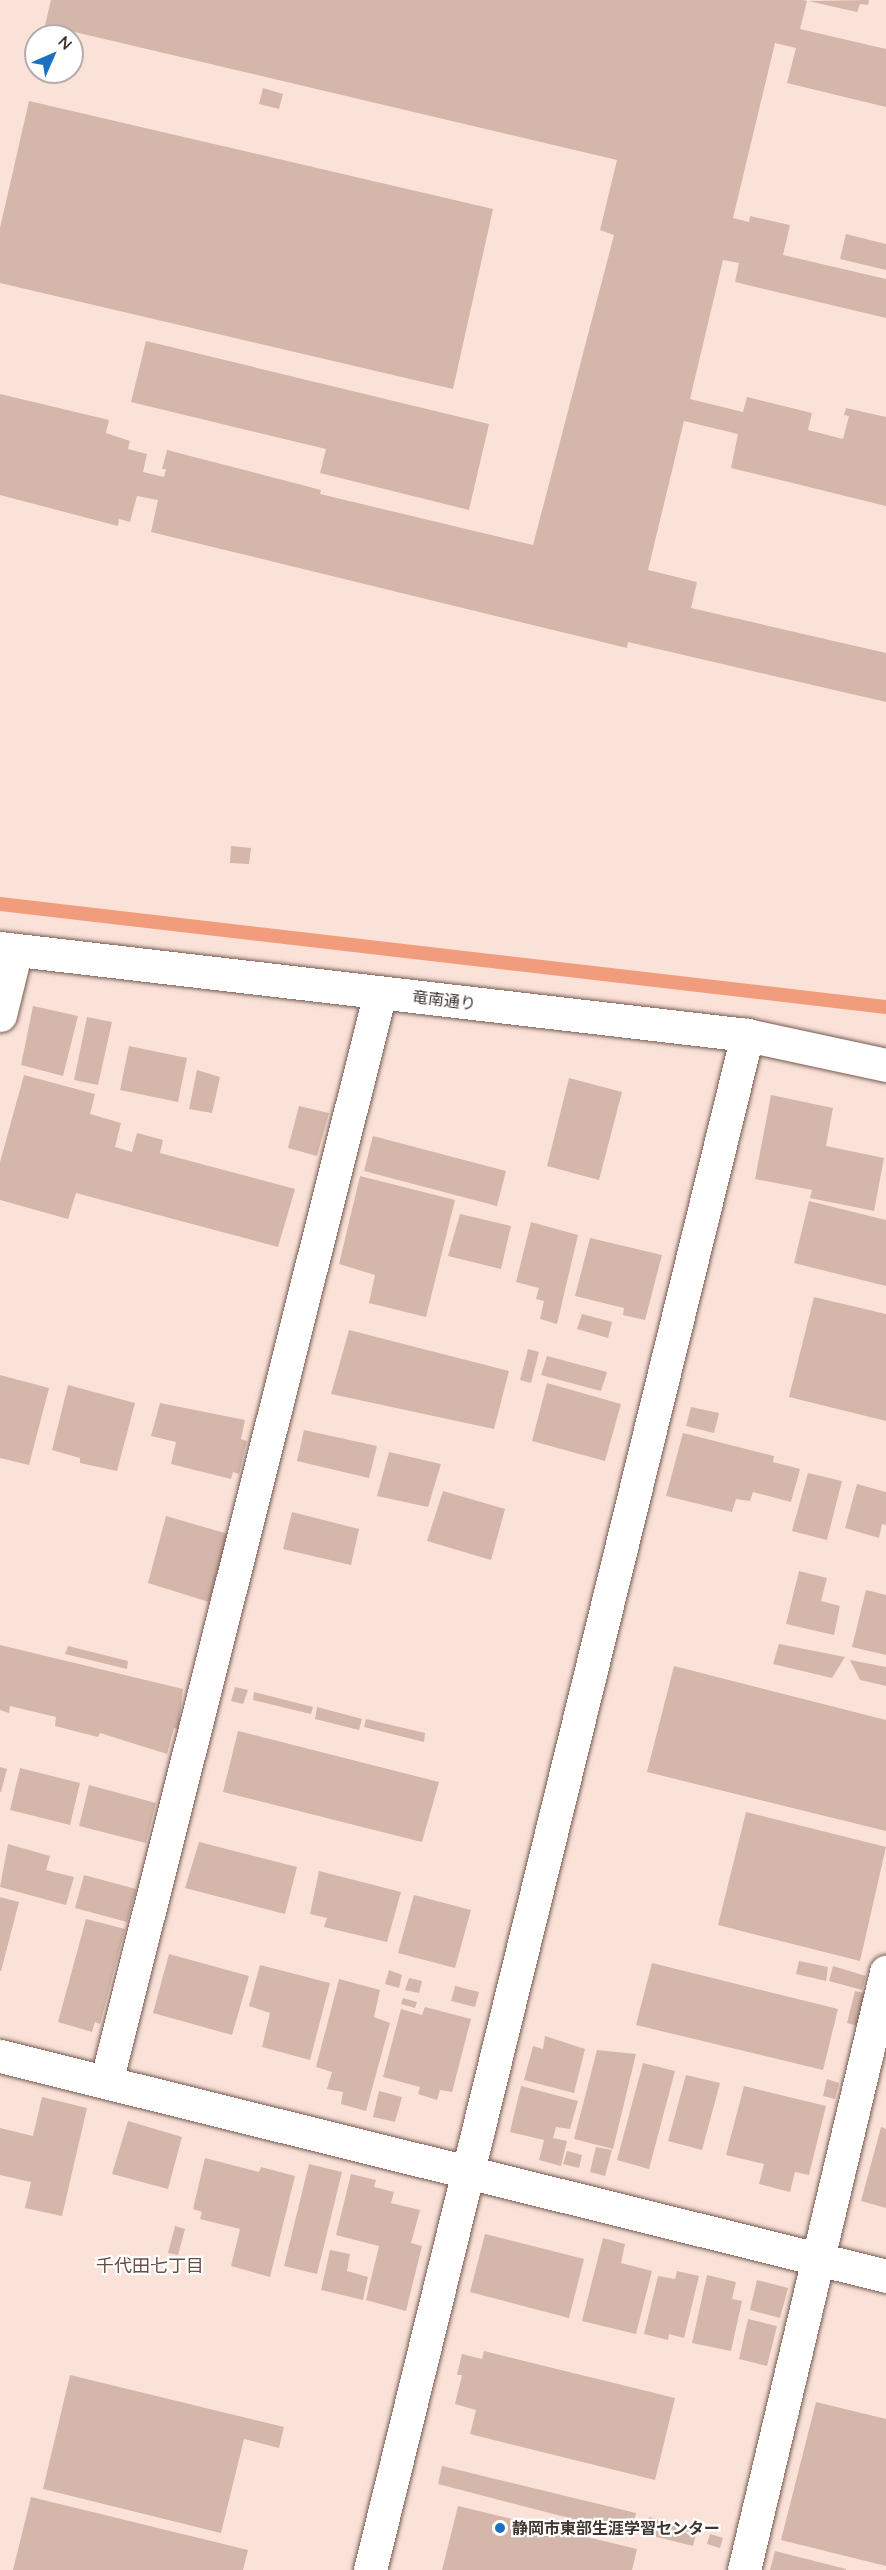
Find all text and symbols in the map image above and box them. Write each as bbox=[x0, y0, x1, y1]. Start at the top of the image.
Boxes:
north arrow bbox=[24, 24, 84, 84]
text: N bbox=[54, 31, 77, 54]
street label: 竜南通り bbox=[411, 987, 477, 1013]
district label: 千代田七丁目 bbox=[96, 2255, 204, 2277]
place label: 静岡市東部生涯学習センター bbox=[512, 2518, 720, 2538]
marker: 静岡市東部生涯学習センター bbox=[493, 2521, 507, 2535]

